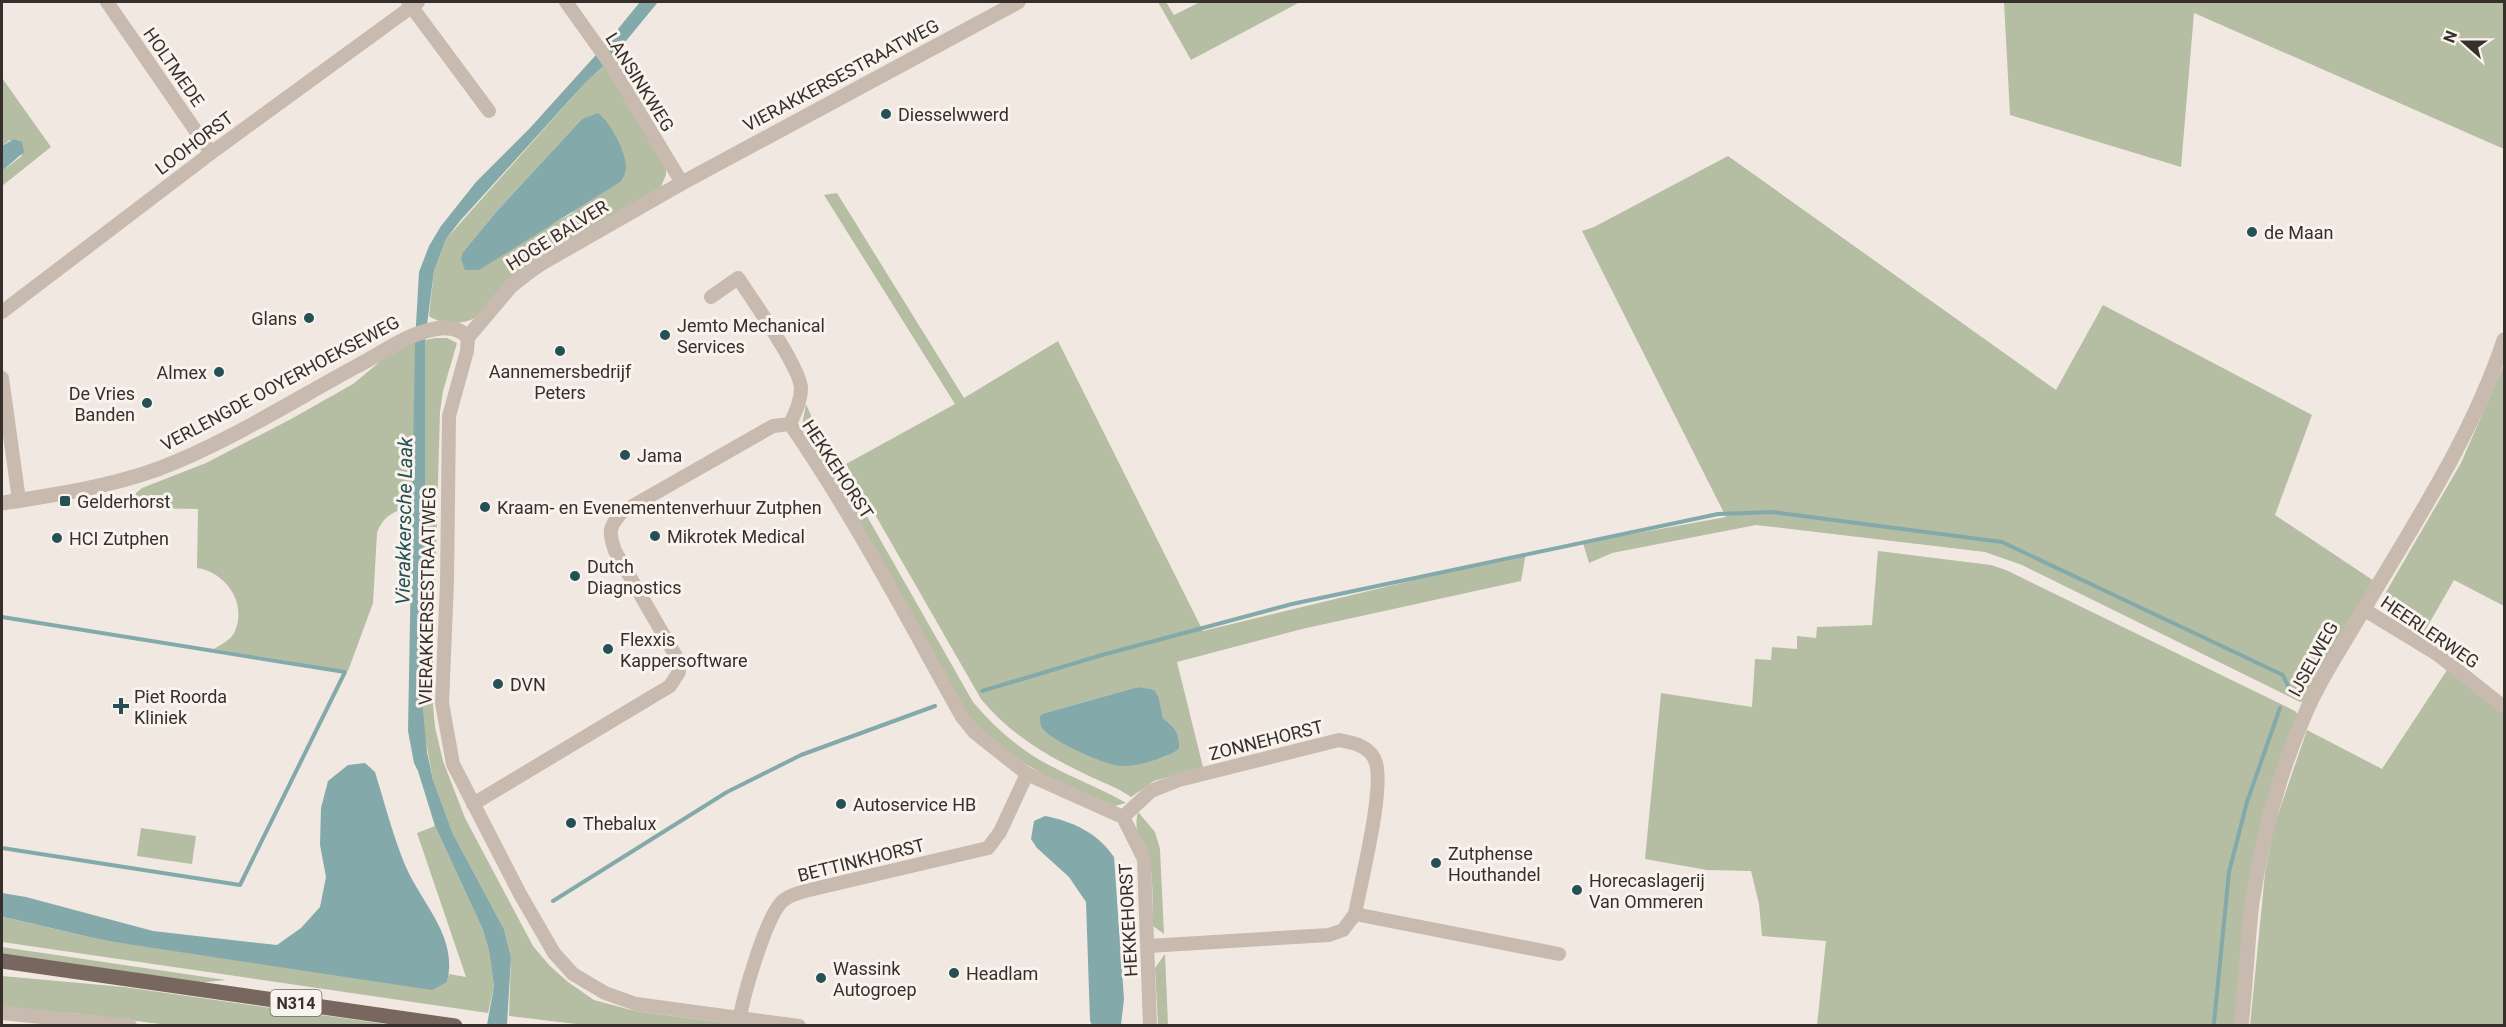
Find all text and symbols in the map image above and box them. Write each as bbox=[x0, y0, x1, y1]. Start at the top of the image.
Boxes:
north arrow bbox=[2434, 12, 2494, 72]
street label: VIERAKKERSESTRAATWEG bbox=[740, 14, 942, 136]
street label: HOLTMEDE bbox=[139, 24, 209, 110]
text: N bbox=[2440, 28, 2461, 45]
street label: LANSINKWEG bbox=[601, 29, 679, 135]
place label: Diesselwwerd bbox=[898, 104, 1009, 125]
street label: LOOHORST bbox=[151, 107, 237, 179]
marker: Diesselwwerd bbox=[879, 107, 893, 121]
street label: HOGE BALVER bbox=[502, 195, 612, 275]
place label: de Maan bbox=[2264, 222, 2333, 243]
marker: de Maan bbox=[2245, 225, 2259, 239]
place label: Glans bbox=[251, 308, 297, 329]
street label: VERLENGDE OOYERHOEKSEWEG bbox=[157, 311, 403, 455]
marker: Glans bbox=[302, 311, 316, 325]
place label: Jemto Mechanical Services bbox=[677, 315, 825, 357]
marker: Jemto Mechanical Services bbox=[658, 328, 672, 342]
marker: Aannemersbedrijf Peters bbox=[553, 344, 567, 358]
place label: Aannemersbedrijf Peters bbox=[489, 361, 632, 403]
place label: Almex bbox=[157, 362, 207, 383]
marker: Almex bbox=[212, 365, 226, 379]
place label: De Vries Banden bbox=[69, 383, 135, 425]
marker: De Vries Banden bbox=[140, 396, 154, 410]
street label: HEKKEHORST bbox=[798, 416, 878, 523]
water label: Vierakkersche Laak bbox=[391, 436, 417, 605]
place label: Jama bbox=[637, 445, 682, 466]
marker: Jama bbox=[618, 448, 632, 462]
street label: VIERAKKERSESTRAATWEG bbox=[415, 487, 439, 705]
place label: Gelderhorst bbox=[77, 491, 171, 512]
marker: Gelderhorst bbox=[58, 494, 72, 508]
place label: Kraam- en Evenementenverhuur Zutphen bbox=[497, 497, 822, 518]
marker: Kraam- en Evenementenverhuur Zutphen bbox=[478, 500, 492, 514]
place label: Mikrotek Medical bbox=[667, 526, 805, 547]
place label: HCI Zutphen bbox=[69, 528, 169, 549]
marker: Mikrotek Medical bbox=[648, 529, 662, 543]
marker: HCI Zutphen bbox=[50, 531, 64, 545]
place label: Dutch Diagnostics bbox=[587, 556, 682, 598]
marker: Dutch Diagnostics bbox=[568, 569, 582, 583]
street label: HEERLERWEG bbox=[2377, 591, 2483, 673]
street label: IJSELWEG bbox=[2284, 618, 2342, 700]
place label: Flexxis Kappersoftware bbox=[620, 629, 747, 671]
marker: Flexxis Kappersoftware bbox=[601, 642, 615, 656]
place label: DVN bbox=[510, 674, 546, 695]
marker: DVN bbox=[491, 677, 505, 691]
place label: Piet Roorda Kliniek bbox=[134, 686, 227, 728]
marker: Piet Roorda Kliniek bbox=[112, 697, 130, 715]
street label: ZONNEHORST bbox=[1207, 716, 1325, 764]
place label: Autoservice HB bbox=[853, 794, 976, 815]
marker: Autoservice HB bbox=[834, 797, 848, 811]
place label: Thebalux bbox=[583, 813, 656, 834]
marker: Thebalux bbox=[564, 816, 578, 830]
street label: BETTINKHORST bbox=[795, 834, 927, 886]
place label: Zutphense Houthandel bbox=[1448, 843, 1541, 885]
marker: Zutphense Houthandel bbox=[1429, 856, 1443, 870]
street label: HEKKEHORST bbox=[1115, 862, 1141, 977]
place label: Horecaslagerij Van Ommeren bbox=[1589, 870, 1705, 912]
marker: Horecaslagerij Van Ommeren bbox=[1570, 883, 1584, 897]
place label: Wassink Autogroep bbox=[833, 958, 917, 1000]
place label: Headlam bbox=[966, 963, 1038, 984]
marker: Headlam bbox=[947, 966, 961, 980]
marker: Wassink Autogroep bbox=[814, 971, 828, 985]
road number: N314 bbox=[270, 990, 322, 1016]

